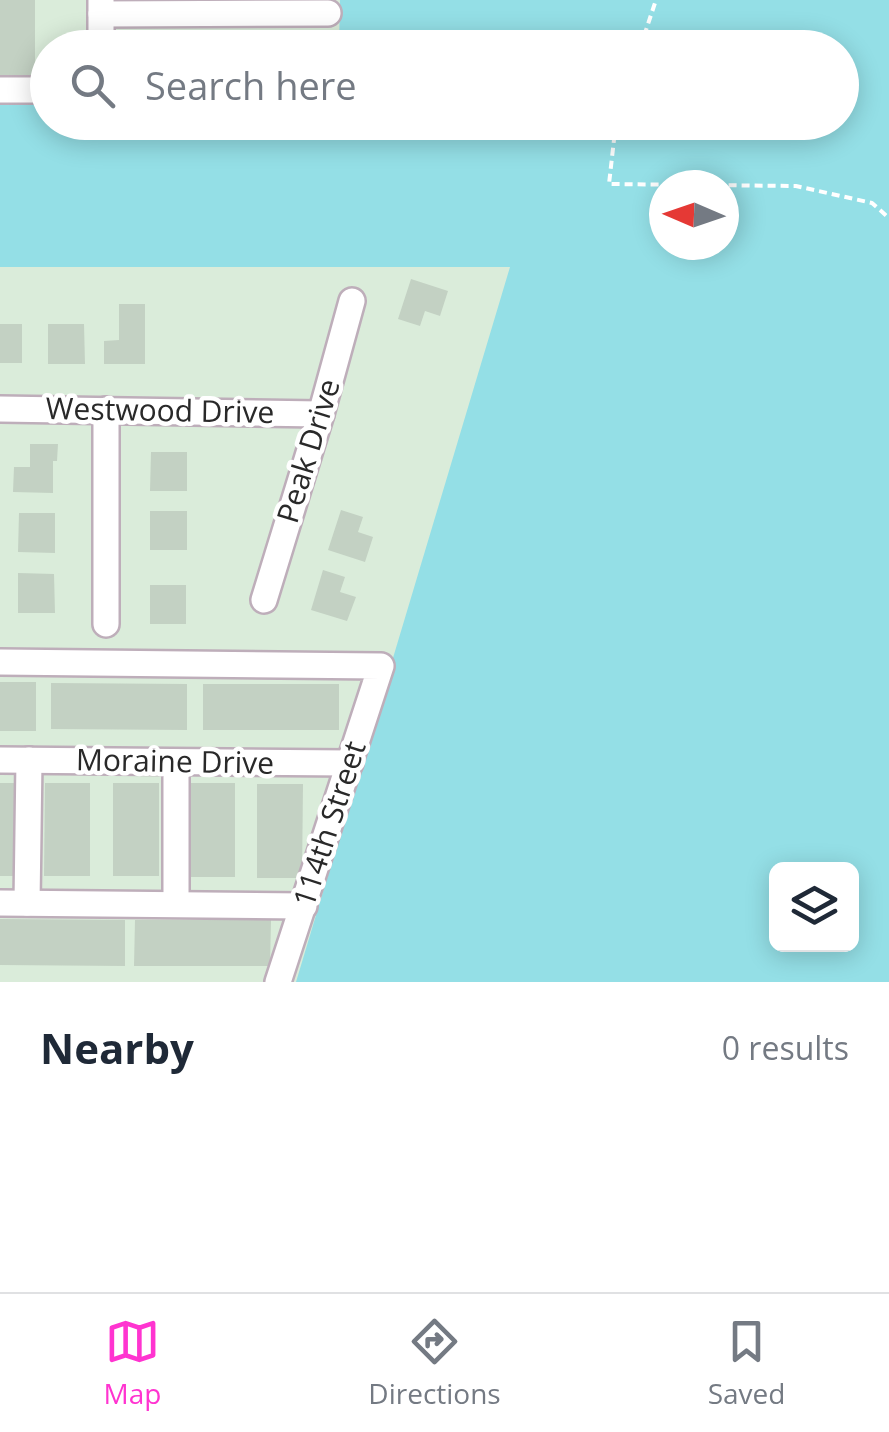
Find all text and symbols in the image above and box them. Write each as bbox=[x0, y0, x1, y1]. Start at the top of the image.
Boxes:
search box bbox=[30, 30, 859, 140]
icon: search bbox=[65, 58, 120, 113]
text: Search here bbox=[145, 59, 357, 111]
north arrow bbox=[649, 170, 739, 260]
street label: Peak Drive bbox=[266, 374, 349, 528]
street label: Westwood Drive bbox=[45, 387, 275, 432]
street label: 114th Street bbox=[282, 735, 375, 912]
street label: Moraine Drive bbox=[76, 738, 274, 783]
map controls bbox=[769, 862, 859, 952]
button: layers bbox=[769, 862, 859, 952]
text: Nearby bbox=[40, 1019, 194, 1076]
text: 0 results bbox=[722, 1026, 849, 1069]
tab: Map bbox=[103, 1314, 161, 1412]
tab: Directions bbox=[368, 1314, 501, 1412]
tab: Saved bbox=[708, 1314, 785, 1412]

